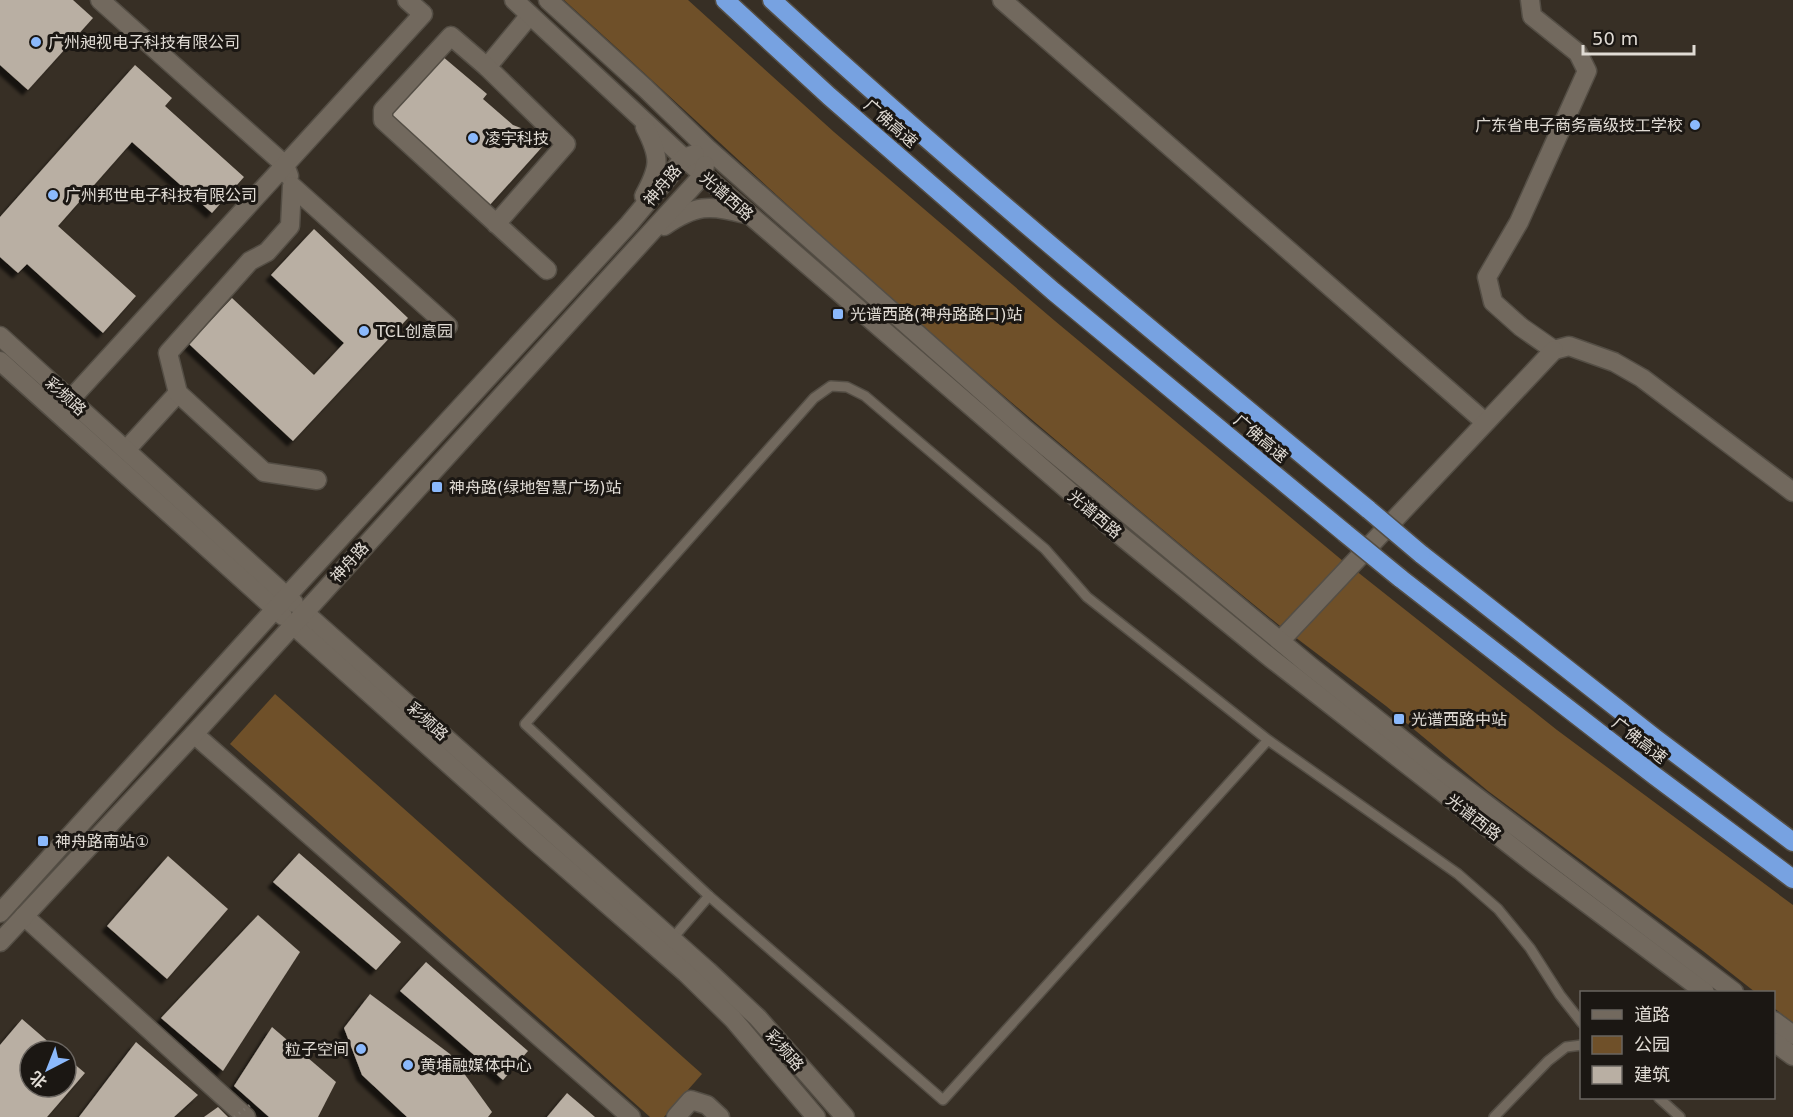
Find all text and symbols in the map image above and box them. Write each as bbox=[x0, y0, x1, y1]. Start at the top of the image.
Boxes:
scale bar bbox=[1583, 18, 1694, 56]
text: 50 m bbox=[1592, 28, 1638, 49]
place label: 广州昶视电子科技有限公司 bbox=[48, 33, 240, 52]
marker: 广州昶视电子科技有限公司 bbox=[29, 35, 43, 49]
street label: 广佛高速 bbox=[860, 95, 921, 152]
place label: 广东省电子商务高级技工学校 bbox=[1475, 116, 1683, 135]
marker: 广东省电子商务高级技工学校 bbox=[1688, 118, 1702, 132]
place label: 凌宇科技 bbox=[485, 129, 549, 148]
marker: 凌宇科技 bbox=[466, 131, 480, 145]
street label: 神舟路 bbox=[640, 161, 685, 210]
street label: 光谱西路 bbox=[696, 168, 757, 225]
place label: 广州邦世电子科技有限公司 bbox=[65, 186, 257, 205]
marker: 广州邦世电子科技有限公司 bbox=[46, 188, 60, 202]
place label: 光谱西路(神舟路路口)站 bbox=[850, 305, 1023, 324]
marker: 光谱西路(神舟路路口)站 bbox=[831, 307, 845, 321]
place label: TCL创意园 bbox=[375, 322, 453, 341]
marker: TCL创意园 bbox=[357, 324, 371, 338]
street label: 彩频路 bbox=[41, 373, 90, 419]
street label: 广佛高速 bbox=[1230, 411, 1291, 466]
place label: 神舟路(绿地智慧广场)站 bbox=[449, 478, 622, 497]
marker: 神舟路(绿地智慧广场)站 bbox=[430, 480, 444, 494]
street label: 光谱西路 bbox=[1064, 487, 1125, 542]
street label: 神舟路 bbox=[326, 538, 372, 587]
street label: 彩频路 bbox=[403, 698, 452, 744]
place label: 光谱西路中站 bbox=[1411, 710, 1507, 729]
marker: 光谱西路中站 bbox=[1392, 712, 1406, 726]
street label: 广佛高速 bbox=[1609, 713, 1671, 768]
street label: 光谱西路 bbox=[1443, 790, 1505, 845]
place label: 神舟路南站① bbox=[55, 832, 149, 851]
marker: 神舟路南站① bbox=[36, 834, 50, 848]
legend bbox=[1580, 991, 1775, 1099]
text: 道路 bbox=[1634, 1004, 1670, 1025]
street label: 彩频路 bbox=[762, 1026, 808, 1075]
text: 公园 bbox=[1634, 1034, 1670, 1055]
north arrow bbox=[18, 1039, 78, 1099]
place label: 粒子空间 bbox=[285, 1040, 349, 1059]
marker: 粒子空间 bbox=[354, 1042, 368, 1056]
place label: 黄埔融媒体中心 bbox=[420, 1056, 532, 1075]
marker: 黄埔融媒体中心 bbox=[401, 1058, 415, 1072]
text: 建筑 bbox=[1634, 1064, 1670, 1085]
text: 北 bbox=[26, 1067, 51, 1092]

